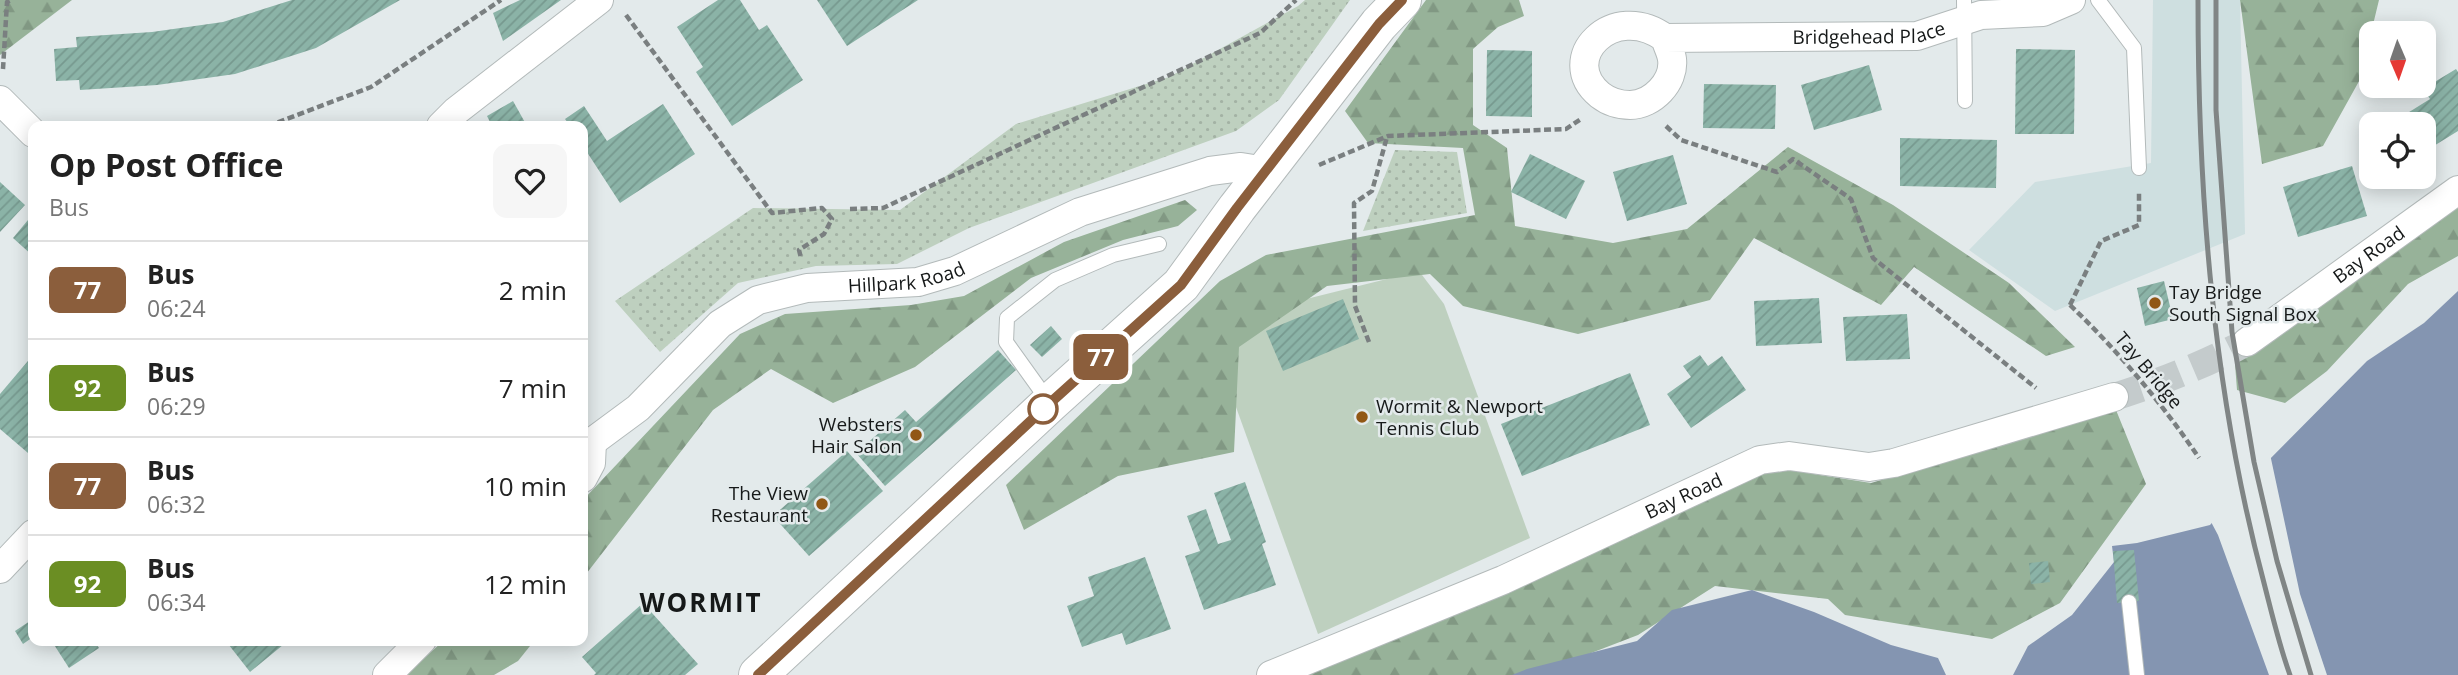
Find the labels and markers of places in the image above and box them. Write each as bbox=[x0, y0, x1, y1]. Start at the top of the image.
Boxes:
place label: Tay Bridge South Signal Box bbox=[2169, 279, 2317, 327]
marker: Tay Bridge South Signal Box bbox=[2147, 295, 2163, 311]
place label: Wormit & Newport Tennis Club bbox=[1376, 393, 1543, 441]
unlabelled marker bbox=[1028, 394, 1058, 424]
marker: Wormit & Newport Tennis Club bbox=[1354, 409, 1370, 425]
place label: Websters Hair Salon bbox=[811, 411, 902, 459]
marker: Websters Hair Salon bbox=[908, 427, 924, 443]
place label: The View Restaurant bbox=[711, 480, 808, 528]
marker: The View Restaurant bbox=[814, 496, 830, 512]

